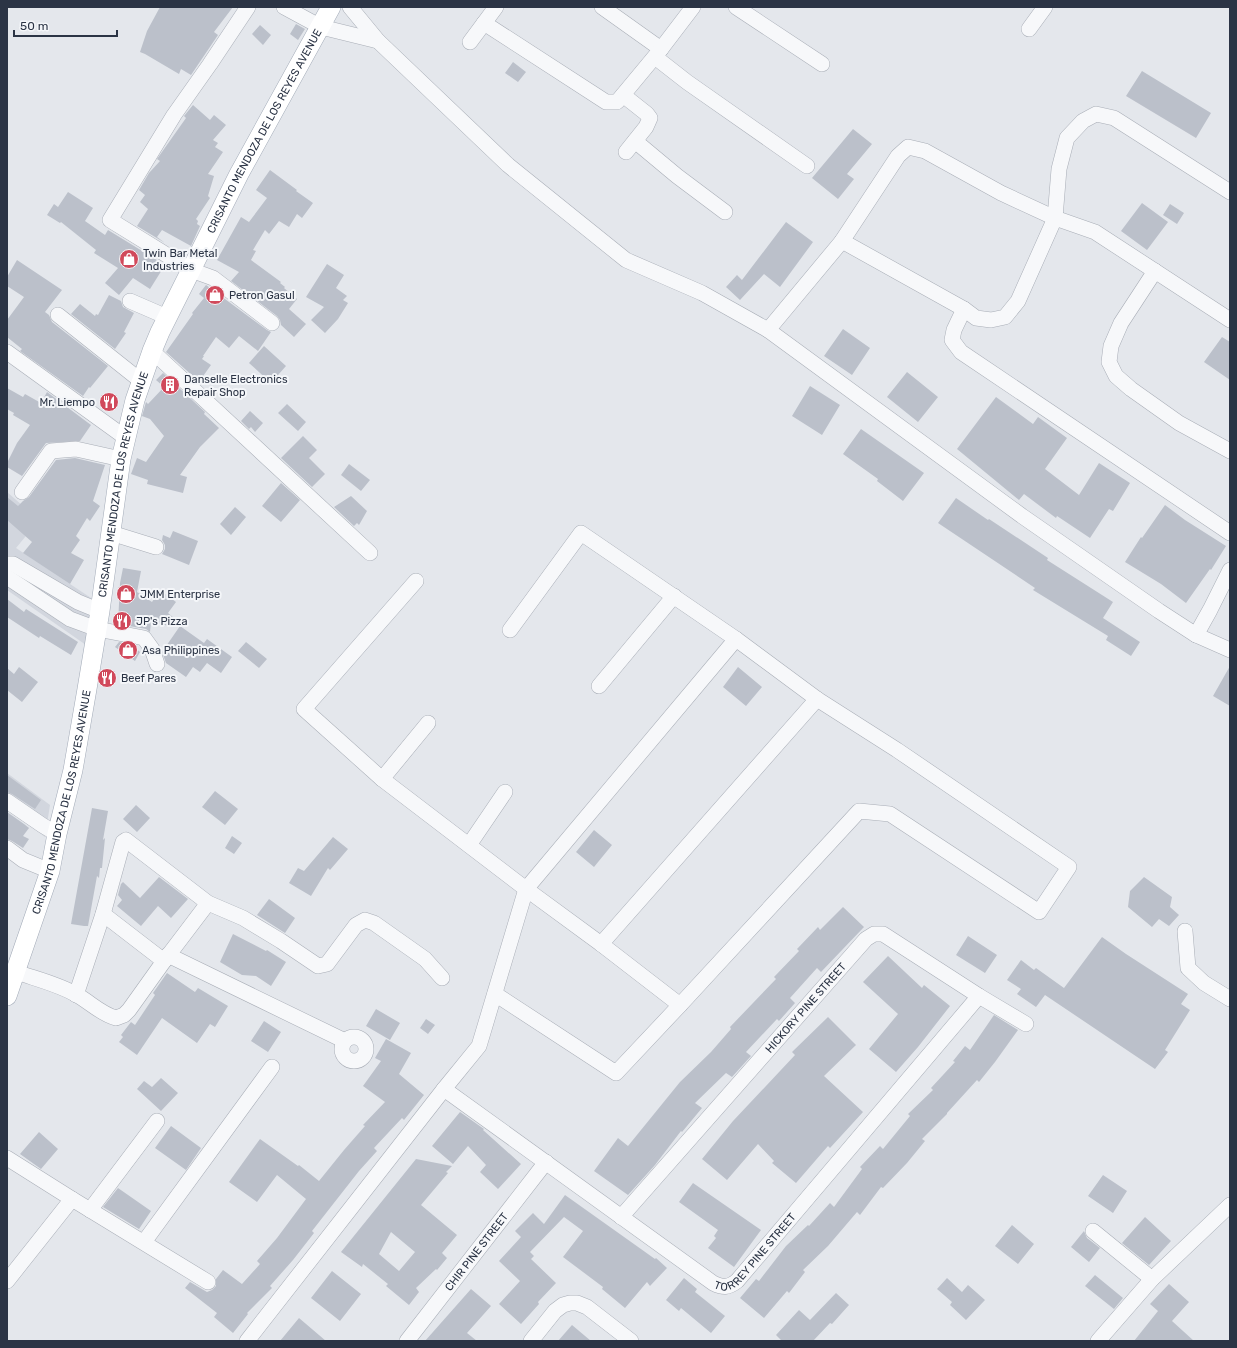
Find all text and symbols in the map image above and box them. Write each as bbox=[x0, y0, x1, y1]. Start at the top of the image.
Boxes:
scale bar bbox=[14, 12, 117, 38]
text: 50 m bbox=[20, 19, 48, 33]
street label: CRISANTO MENDOZA DE LOS REYES AVENUE bbox=[204, 26, 324, 235]
place label: Twin Bar Metal Industries bbox=[143, 247, 217, 273]
shop icon: Twin Bar Metal Industries bbox=[118, 248, 140, 270]
shop icon: Petron Gasul bbox=[204, 284, 226, 306]
place label: Petron Gasul bbox=[229, 289, 295, 302]
street label: CRISANTO MENDOZA DE LOS REYES AVENUE bbox=[95, 369, 151, 598]
place label: Danselle Electronics Repair Shop bbox=[184, 373, 288, 399]
building icon: Danselle Electronics Repair Shop bbox=[159, 374, 181, 396]
restaurant icon: Mr. Liempo bbox=[98, 391, 120, 413]
place label: Mr. Liempo bbox=[40, 396, 95, 409]
shop icon: JMM Enterprise bbox=[115, 583, 137, 605]
place label: JMM Enterprise bbox=[140, 588, 220, 601]
restaurant icon: JP's Pizza bbox=[111, 610, 133, 632]
place label: JP's Pizza bbox=[136, 615, 188, 628]
shop icon: Asa Philippines bbox=[117, 639, 139, 661]
place label: Asa Philippines bbox=[142, 644, 220, 657]
restaurant icon: Beef Pares bbox=[96, 667, 118, 689]
place label: Beef Pares bbox=[121, 672, 177, 685]
street label: CRISANTO MENDOZA DE LOS REYES AVENUE bbox=[29, 689, 93, 916]
street label: HICKORY PINE STREET bbox=[762, 960, 849, 1055]
street label: CHIR PINE STREET bbox=[442, 1210, 511, 1293]
street label: TORREY PINE STREET bbox=[712, 1210, 799, 1293]

